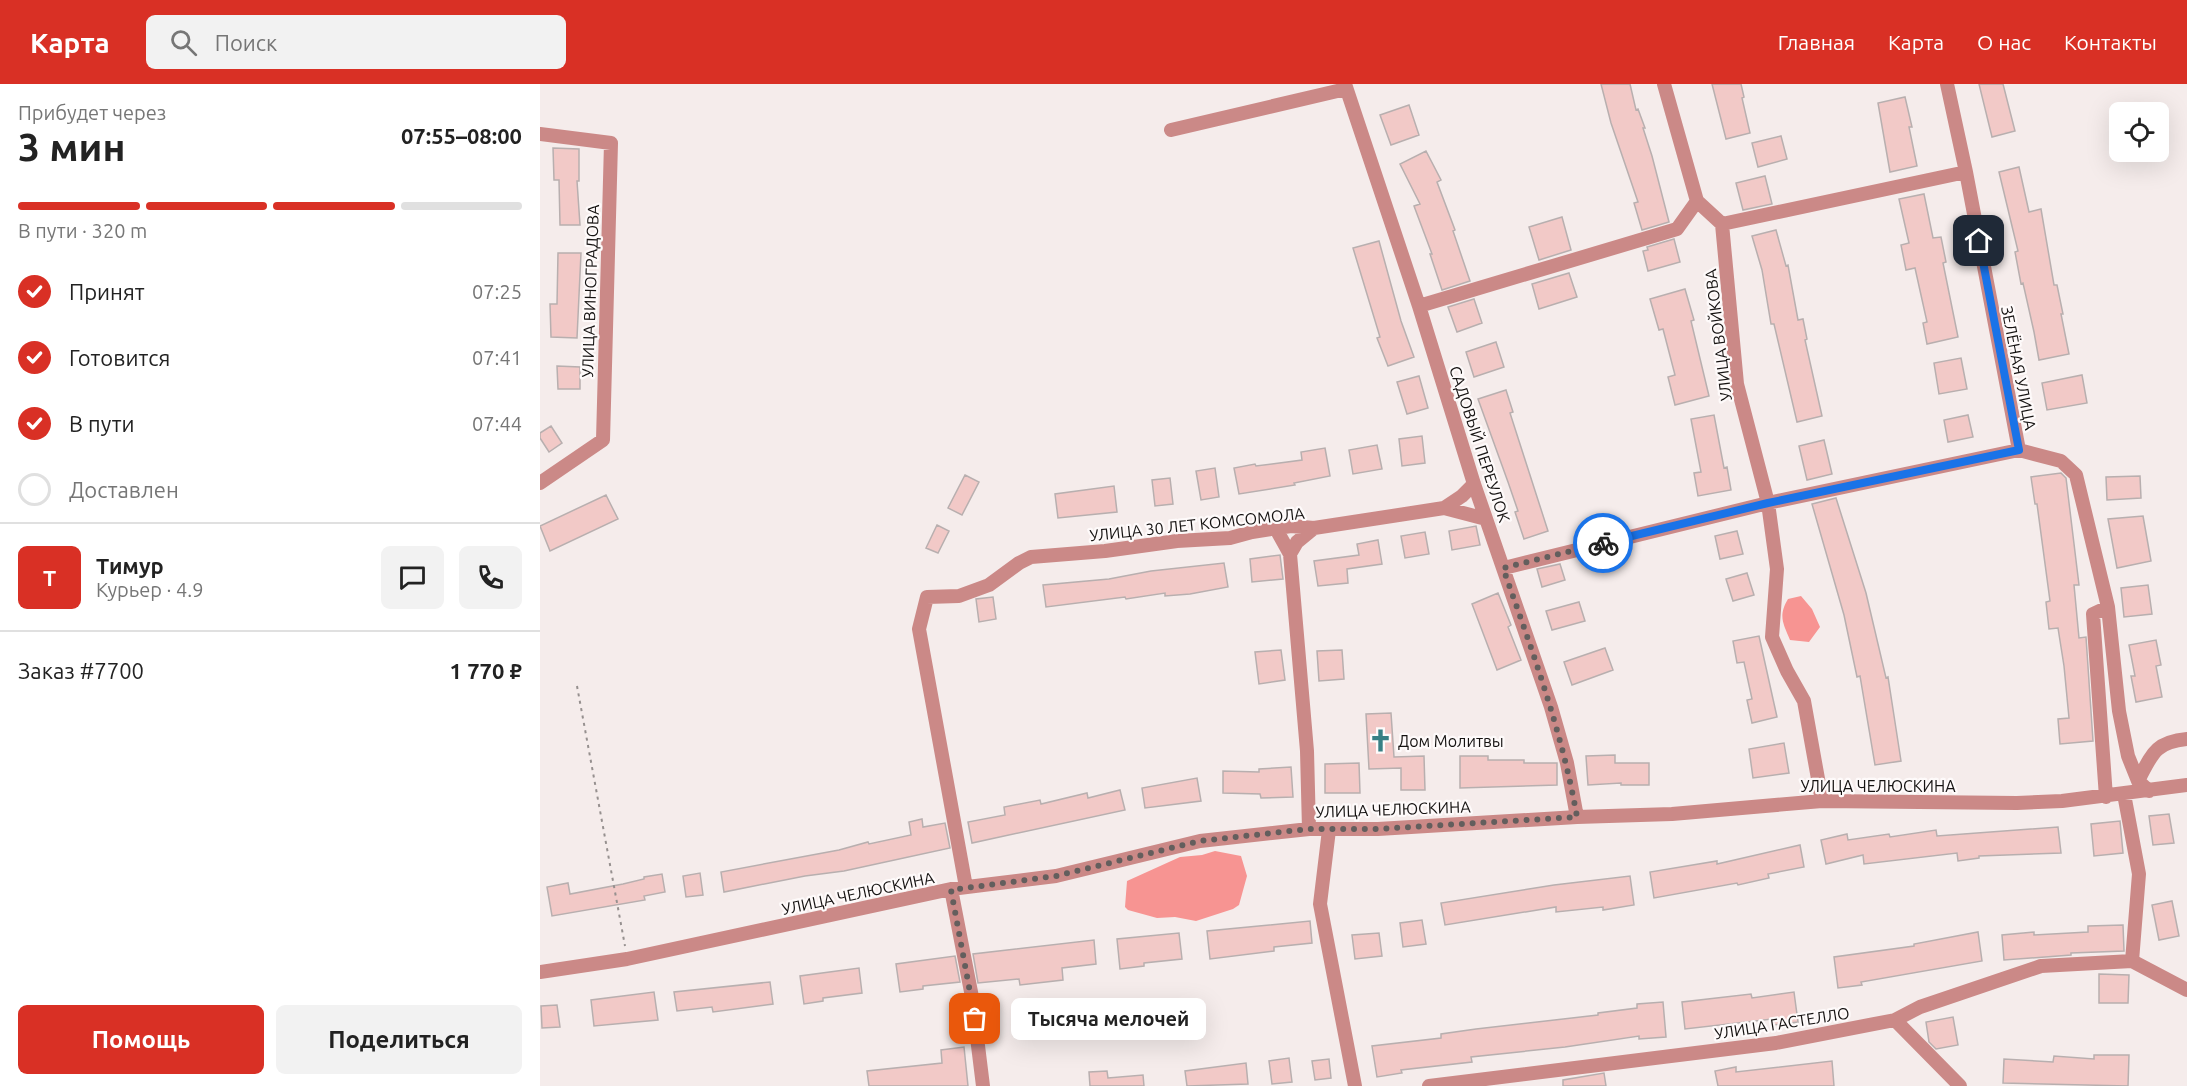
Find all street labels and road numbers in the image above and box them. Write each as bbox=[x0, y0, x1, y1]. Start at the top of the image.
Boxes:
street label: УЛИЦА ВИНОГРАДОВА bbox=[578, 204, 602, 378]
street label: УЛИЦА ВОЙКОВА bbox=[1700, 267, 1735, 402]
street label: ЗЕЛЁНАЯ УЛИЦА bbox=[1998, 304, 2040, 432]
street label: САДОВЫЙ ПЕРЕУЛОК bbox=[1446, 363, 1515, 525]
street label: УЛИЦА 30 ЛЕТ КОМСОМОЛА bbox=[1089, 504, 1306, 544]
street label: УЛИЦА ЧЕЛЮСКИНА bbox=[1800, 777, 1956, 795]
street label: УЛИЦА ЧЕЛЮСКИНА bbox=[1315, 797, 1471, 821]
street label: УЛИЦА ЧЕЛЮСКИНА bbox=[780, 868, 936, 918]
street label: УЛИЦА ГАСТЕЛЛО bbox=[1713, 1003, 1851, 1043]

